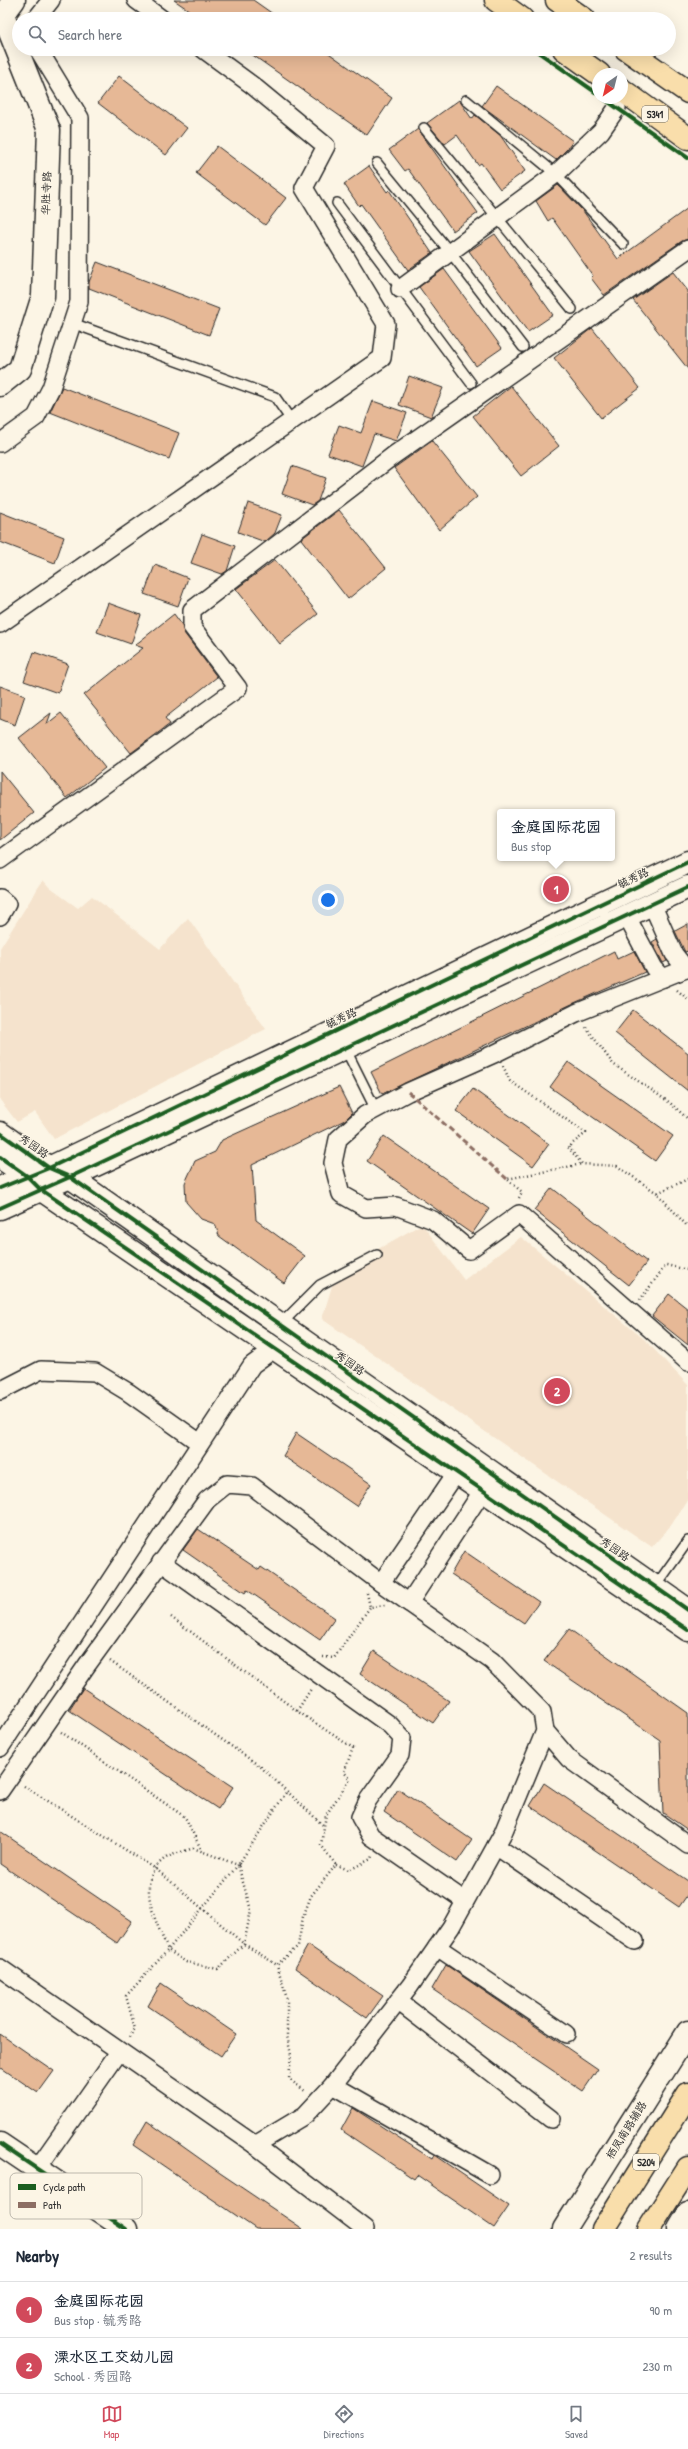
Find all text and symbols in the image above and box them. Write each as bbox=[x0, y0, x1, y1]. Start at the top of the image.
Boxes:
search box bbox=[12, 12, 676, 56]
icon: search bbox=[26, 23, 48, 45]
text: Search here bbox=[58, 24, 122, 45]
north arrow bbox=[592, 68, 628, 104]
road number: S341 bbox=[642, 106, 668, 122]
street label: 华胜寺路 bbox=[38, 171, 54, 215]
popup bbox=[497, 809, 615, 861]
text: 金庭国际花园 bbox=[511, 816, 601, 837]
text: Bus stop bbox=[511, 837, 551, 855]
street label: 毓秀路 bbox=[615, 864, 651, 892]
pin: 1 bbox=[543, 874, 569, 904]
your location bbox=[318, 890, 338, 910]
street label: 毓秀路 bbox=[323, 1004, 359, 1032]
street label: 秀园路 bbox=[16, 1131, 52, 1161]
street label: 秀园路 bbox=[332, 1348, 368, 1378]
pin: 2 bbox=[544, 1376, 570, 1406]
street label: 秀园路 bbox=[597, 1534, 633, 1564]
street label: 栖凤南路辅路 bbox=[603, 2098, 649, 2162]
road number: S204 bbox=[633, 2154, 659, 2170]
legend bbox=[10, 2173, 142, 2219]
text: Cycle path bbox=[43, 2180, 86, 2194]
text: Path bbox=[43, 2198, 61, 2212]
text: Nearby bbox=[16, 2244, 59, 2267]
text: 2 results bbox=[630, 2246, 672, 2264]
text: 金庭国际花园 bbox=[54, 2290, 144, 2311]
text: 1 bbox=[27, 2301, 31, 2319]
text: 90 m bbox=[650, 2301, 672, 2319]
text: Bus stop · 毓秀路 bbox=[54, 2311, 142, 2329]
text: 溧水区工交幼儿园 bbox=[54, 2346, 174, 2367]
text: 2 bbox=[26, 2357, 32, 2375]
text: 230 m bbox=[642, 2357, 672, 2375]
text: School · 秀园路 bbox=[54, 2367, 132, 2385]
tab: Map bbox=[101, 2403, 123, 2441]
tab: Directions bbox=[324, 2403, 364, 2441]
tab: Saved bbox=[565, 2403, 587, 2441]

